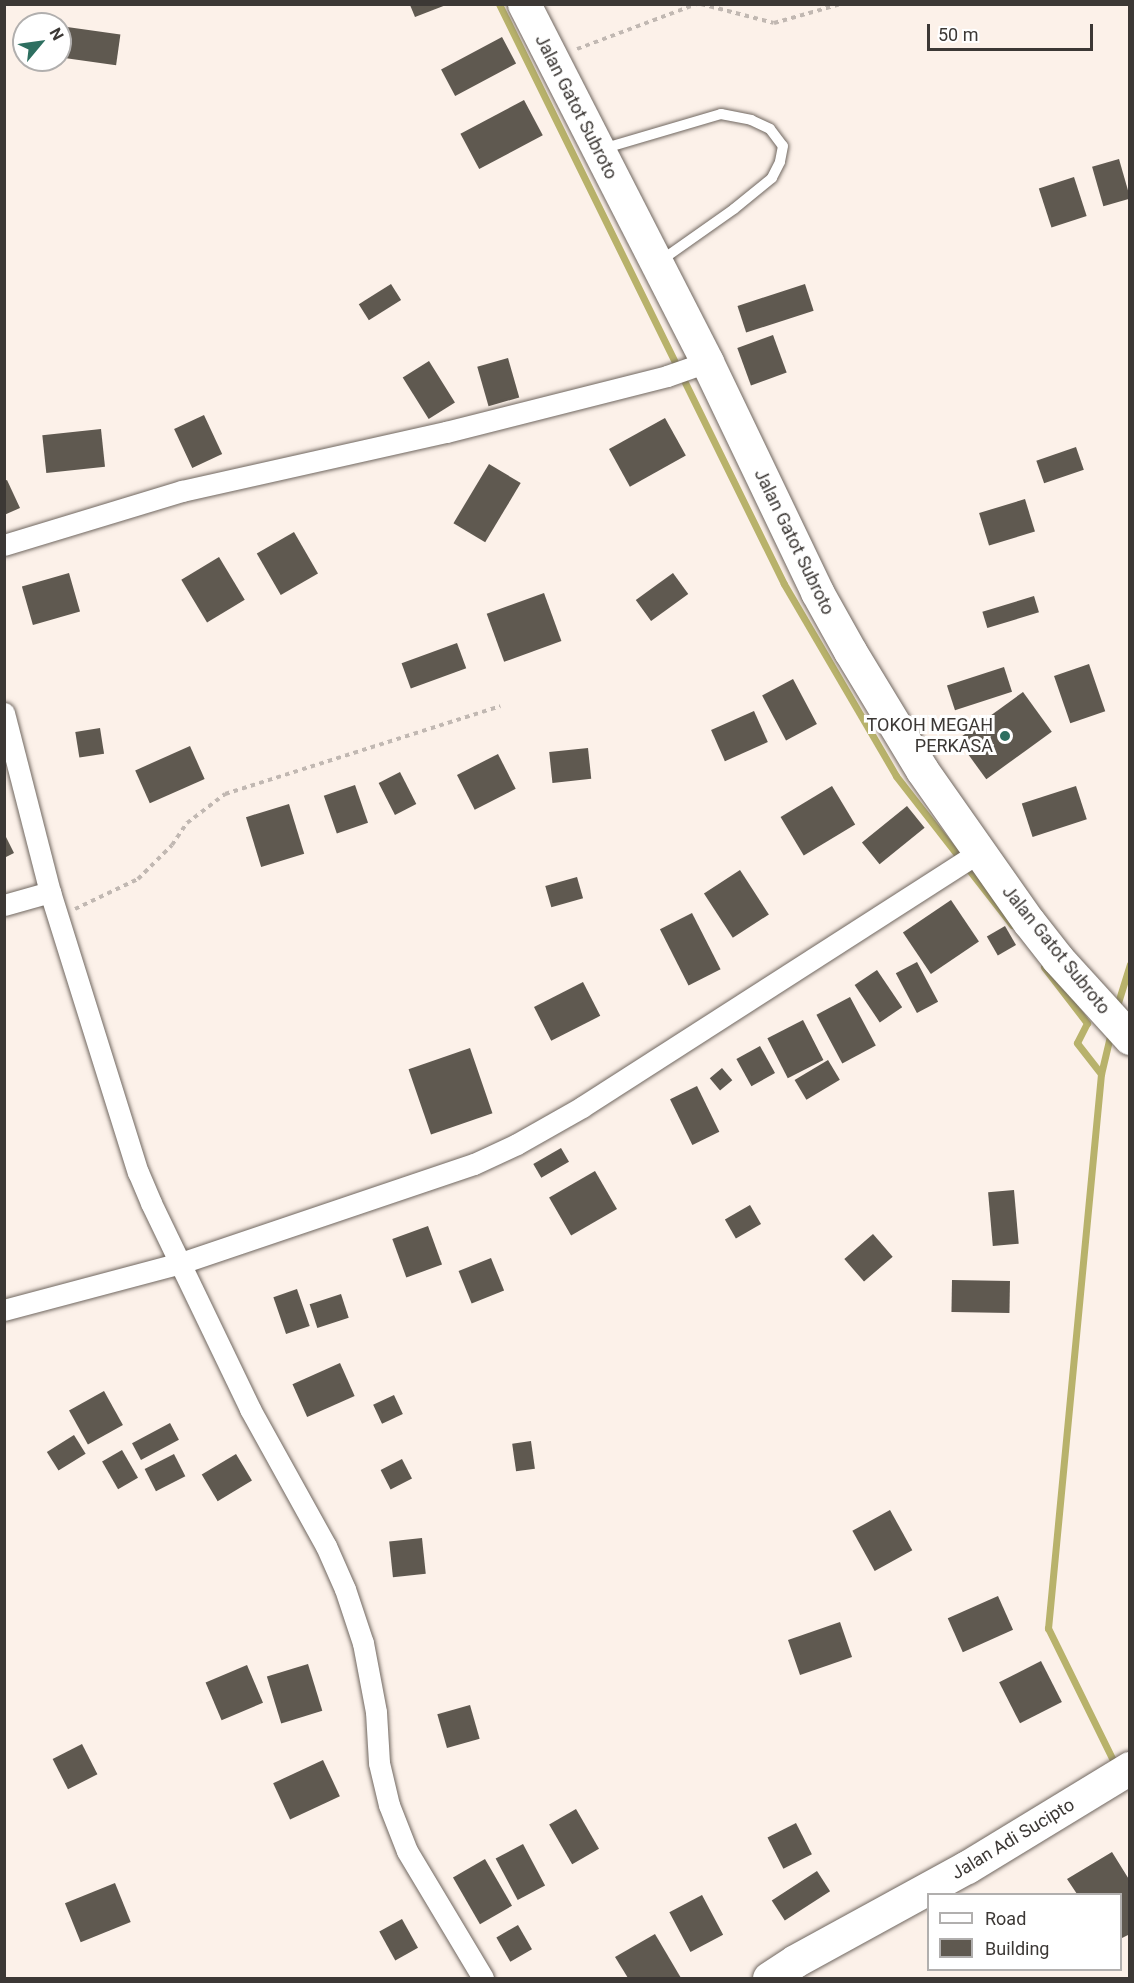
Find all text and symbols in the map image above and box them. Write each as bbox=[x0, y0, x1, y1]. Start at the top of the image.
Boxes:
north arrow bbox=[12, 12, 72, 72]
scale bar bbox=[930, 12, 1096, 50]
text: N bbox=[45, 24, 67, 44]
text: 50 m bbox=[938, 24, 978, 45]
street label: Jalan Gatot Subroto bbox=[530, 31, 622, 183]
street label: Jalan Gatot Subroto bbox=[749, 466, 839, 618]
place label: TOKOH MEGAH PERKASA bbox=[867, 715, 993, 758]
marker: TOKOH MEGAH PERKASA bbox=[998, 729, 1012, 743]
street label: Jalan Gatot Subroto bbox=[997, 881, 1115, 1019]
street label: Jalan Adi Sucipto bbox=[948, 1794, 1078, 1884]
legend bbox=[927, 1893, 1122, 1971]
text: Road bbox=[985, 1908, 1026, 1929]
text: Building bbox=[985, 1938, 1049, 1959]

